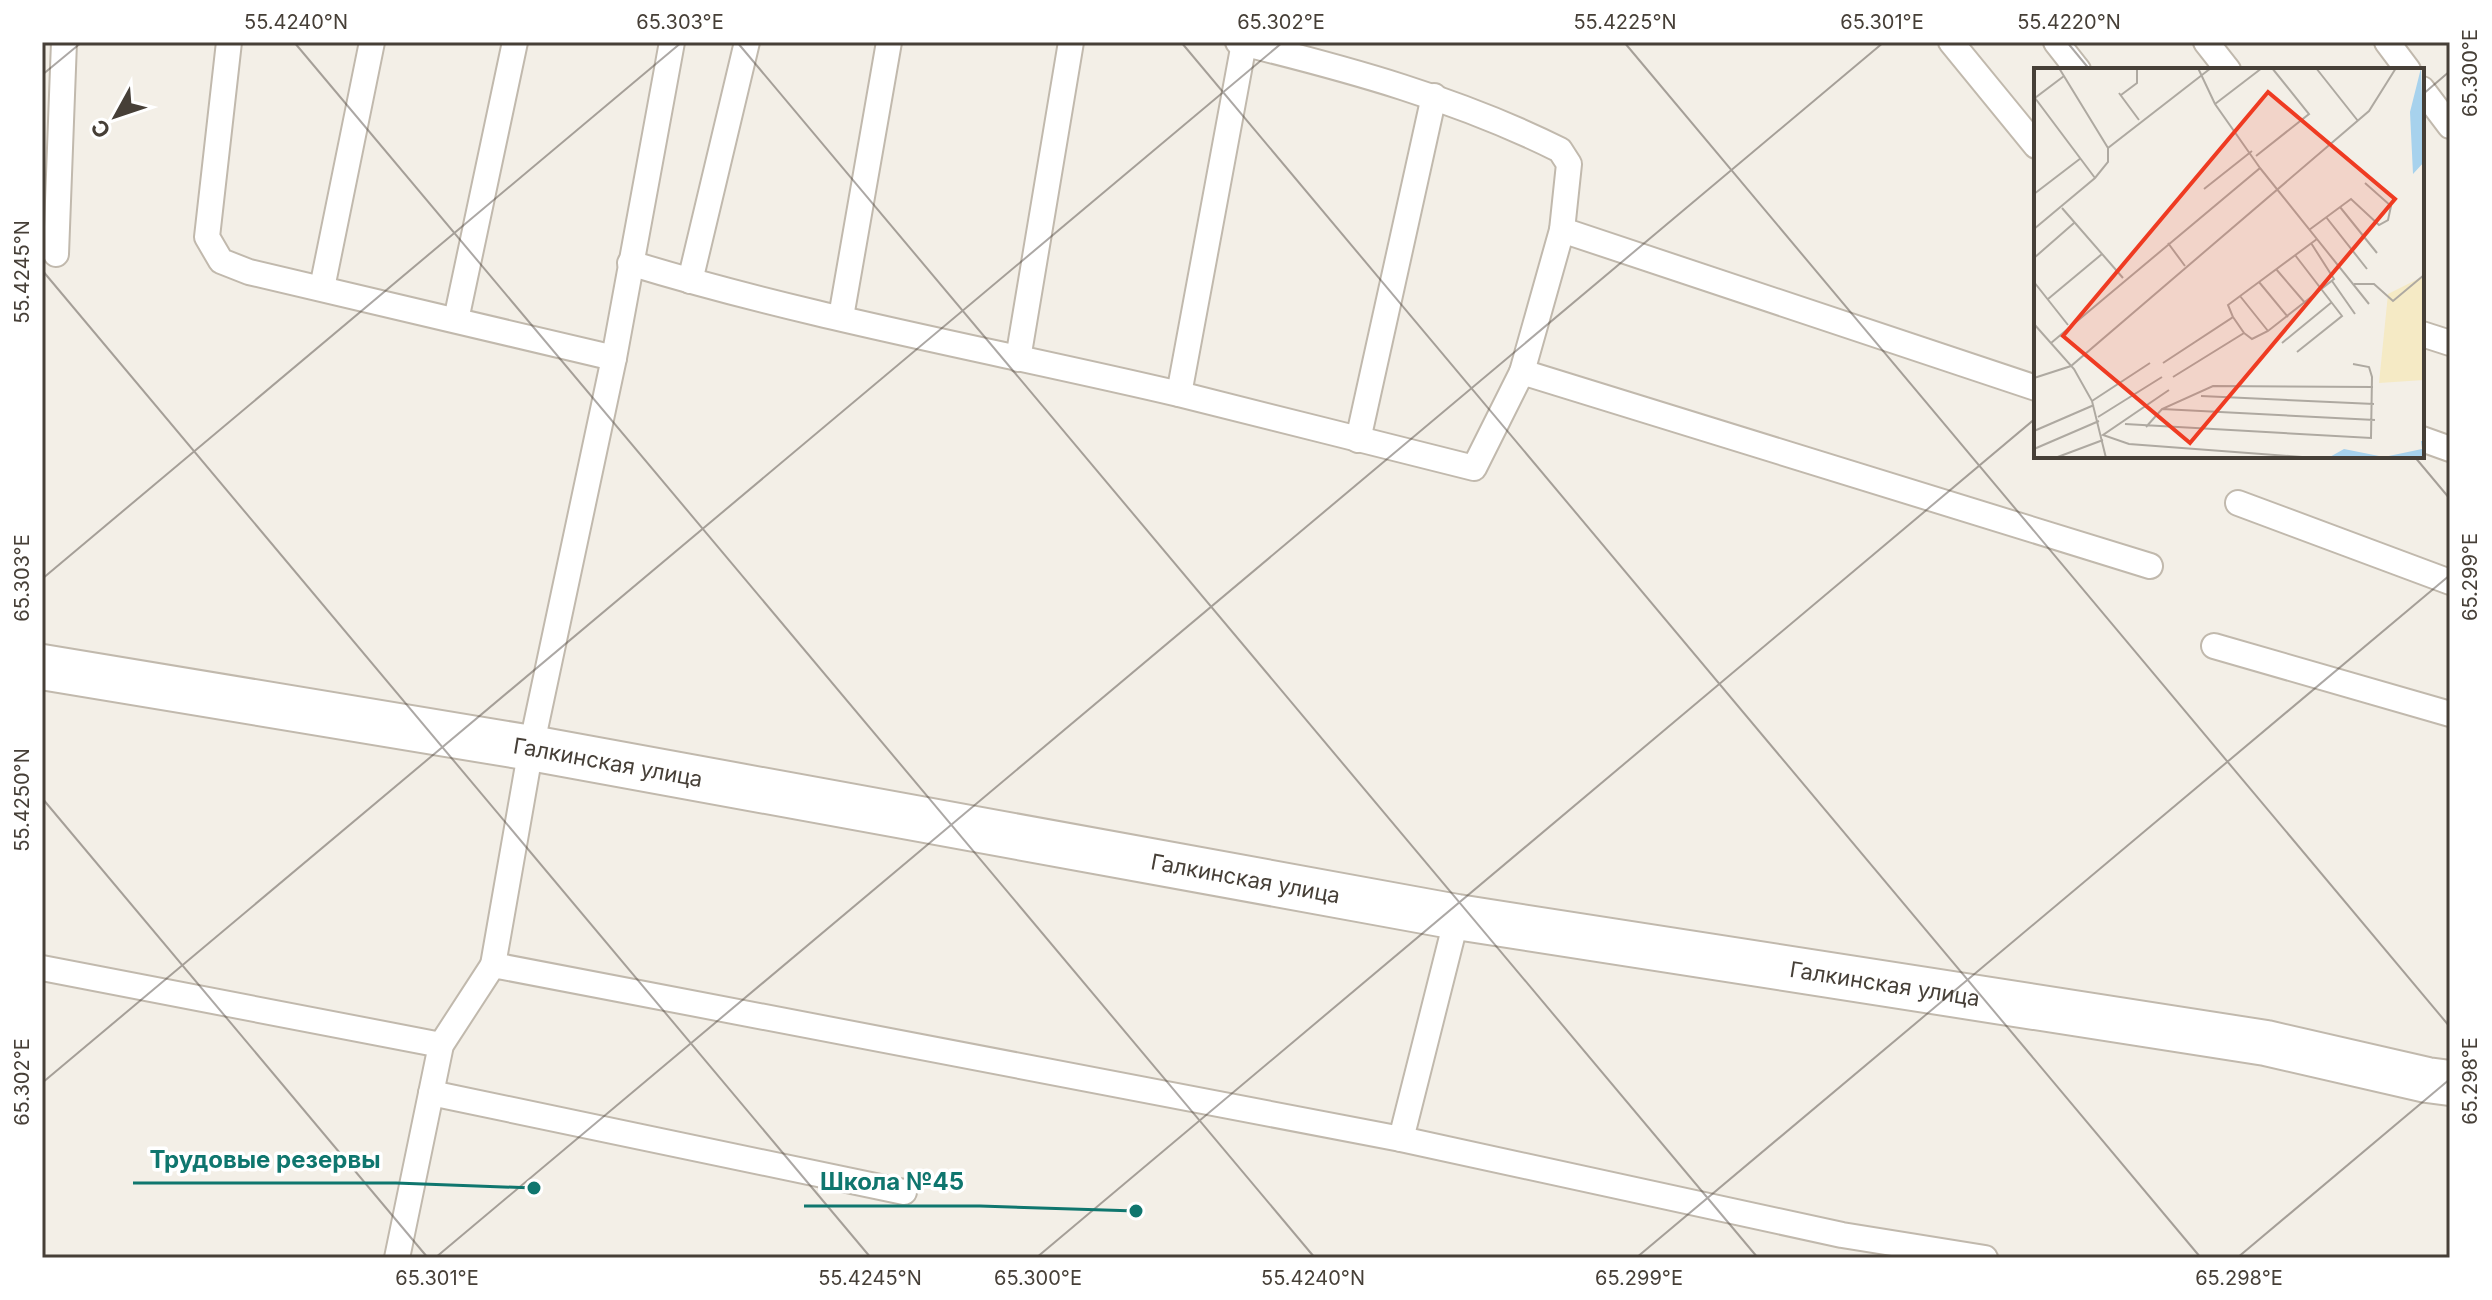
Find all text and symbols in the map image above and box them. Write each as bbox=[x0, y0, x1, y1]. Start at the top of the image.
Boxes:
text: 55.4240°N bbox=[244, 10, 348, 34]
text: 65.303°E bbox=[636, 10, 724, 34]
text: 65.302°E bbox=[1237, 10, 1325, 34]
text: 55.4225°N bbox=[1573, 10, 1677, 34]
text: 65.301°E bbox=[1840, 10, 1924, 34]
text: 55.4220°N bbox=[2017, 10, 2121, 34]
text: 65.300°E bbox=[2458, 29, 2482, 117]
inset map bbox=[2034, 68, 2424, 458]
north arrow bbox=[76, 76, 156, 156]
text: С bbox=[85, 114, 116, 143]
text: 55.4245°N bbox=[10, 220, 34, 324]
text: 65.299°E bbox=[2458, 533, 2482, 621]
text: 65.303°E bbox=[10, 534, 34, 622]
street label: Галкинская улица bbox=[511, 732, 705, 792]
text: 55.4250°N bbox=[10, 748, 34, 852]
street label: Галкинская улица bbox=[1149, 848, 1342, 908]
street label: Галкинская улица bbox=[1788, 956, 1982, 1011]
text: 65.298°E bbox=[2458, 1037, 2482, 1125]
text: 65.302°E bbox=[10, 1038, 34, 1126]
callout: Трудовые резервы bbox=[133, 1135, 396, 1183]
text: Трудовые резервы bbox=[149, 1145, 381, 1174]
callout: Школа №45 bbox=[804, 1158, 980, 1206]
text: Школа №45 bbox=[820, 1167, 964, 1196]
text: 65.301°E bbox=[395, 1266, 479, 1290]
text: 55.4245°N bbox=[818, 1266, 922, 1290]
text: 65.300°E bbox=[994, 1266, 1082, 1290]
text: 55.4240°N bbox=[1261, 1266, 1365, 1290]
text: 65.299°E bbox=[1595, 1266, 1683, 1290]
text: 65.298°E bbox=[2195, 1266, 2283, 1290]

